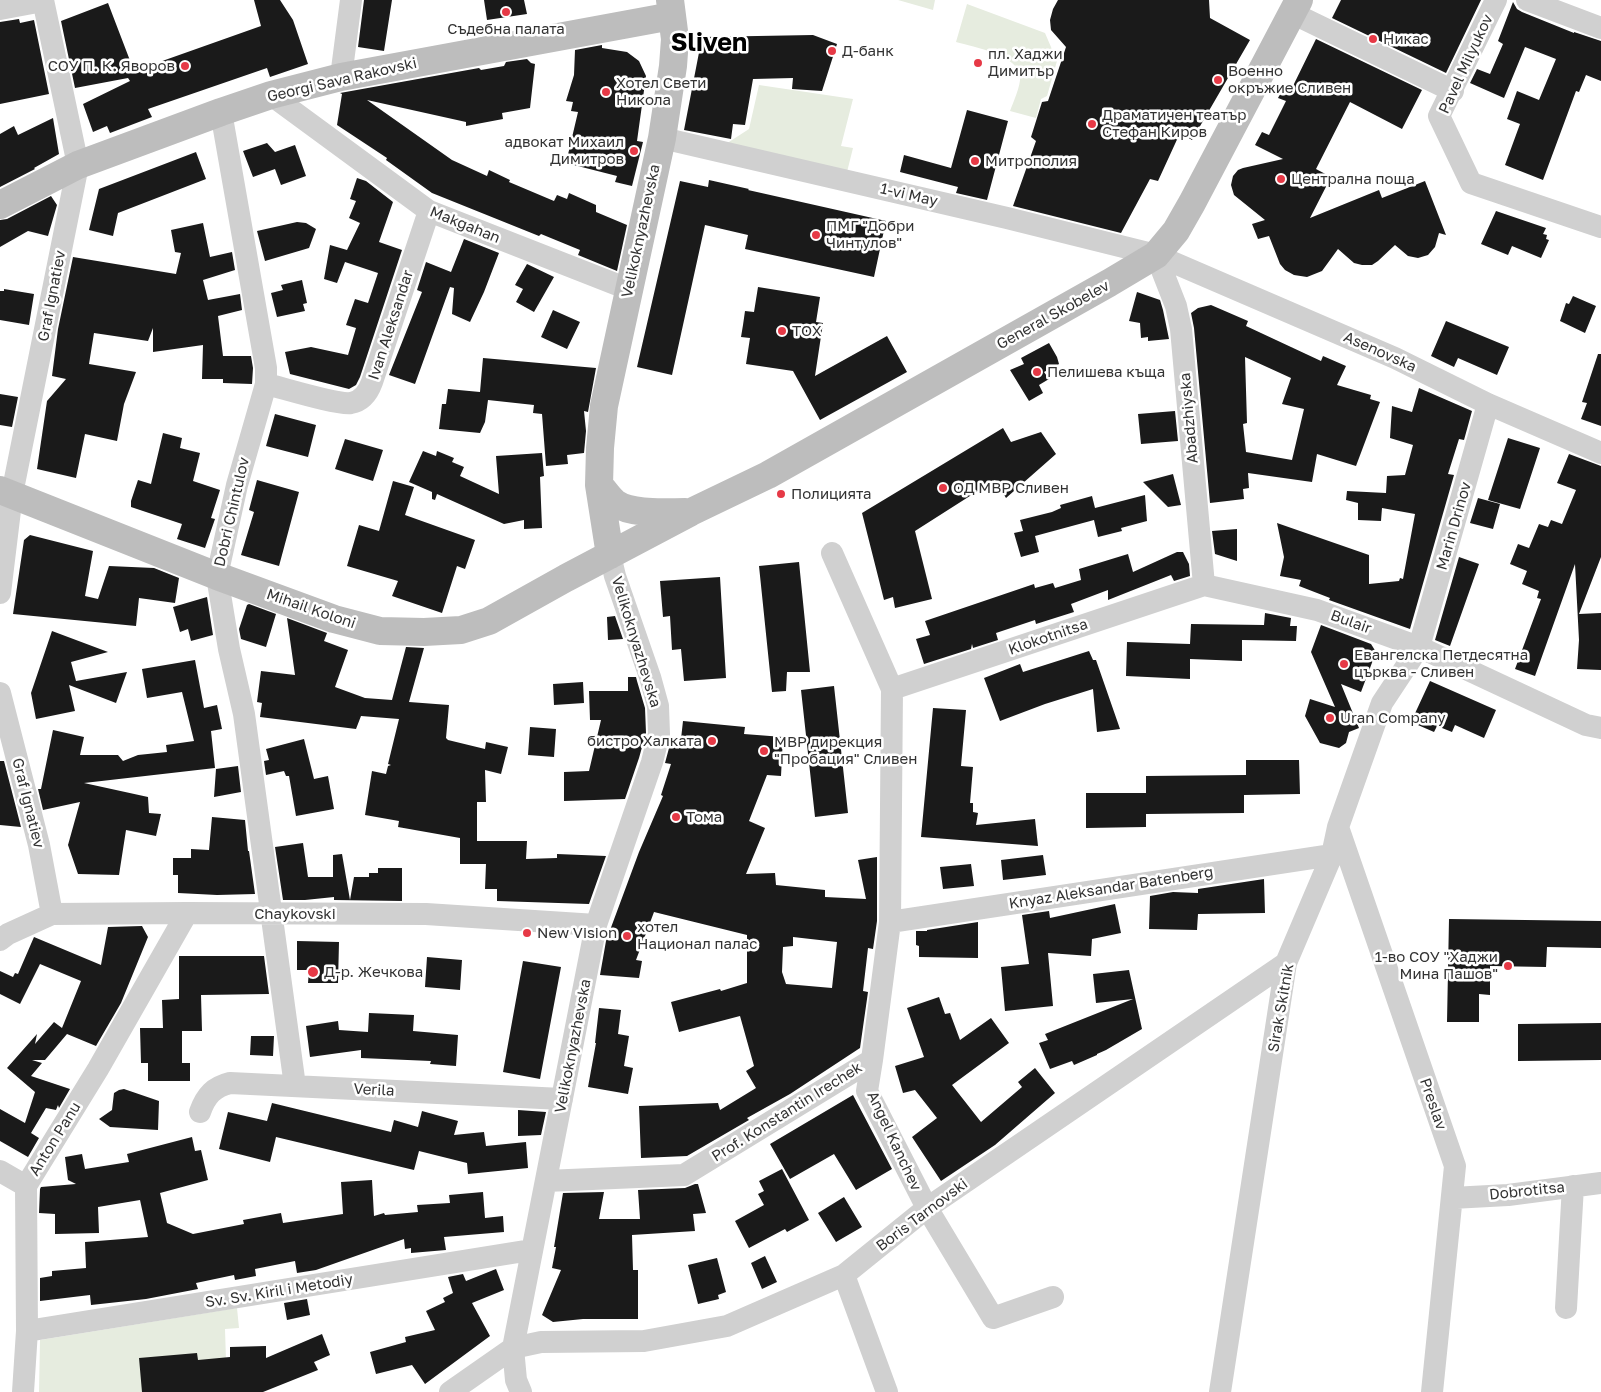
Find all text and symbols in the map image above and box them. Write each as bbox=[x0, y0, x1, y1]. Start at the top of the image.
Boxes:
marker: Съдебна палата bbox=[500, 6, 512, 18]
street label: Pavel Milyukov bbox=[1435, 12, 1497, 116]
place label: Съдебна палата bbox=[447, 20, 565, 38]
district label: Sliven bbox=[671, 28, 747, 58]
place label: Никас bbox=[1383, 30, 1429, 48]
marker: Никас bbox=[1367, 33, 1379, 45]
place label: Д-банк bbox=[842, 42, 894, 60]
marker: Д-банк bbox=[826, 45, 838, 57]
place label: пл. Хаджи Димитър bbox=[988, 45, 1063, 80]
street label: Georgi Sava Rakovski bbox=[265, 54, 419, 106]
place label: СОУ П. К. Яворов bbox=[48, 57, 175, 75]
marker: пл. Хаджи Димитър bbox=[972, 57, 984, 69]
marker: СОУ П. К. Яворов bbox=[179, 60, 191, 72]
place label: Военно окръжие Сливен bbox=[1228, 62, 1351, 97]
place label: Хотел Свети Никола bbox=[616, 74, 706, 109]
marker: Военно окръжие Сливен bbox=[1212, 74, 1224, 86]
marker: Хотел Свети Никола bbox=[600, 86, 612, 98]
place label: Драматичен театър Стефан Киров bbox=[1102, 106, 1247, 141]
marker: Драматичен театър Стефан Киров bbox=[1086, 118, 1098, 130]
place label: адвокат Михаил Димитров bbox=[505, 133, 624, 168]
marker: адвокат Михаил Димитров bbox=[628, 145, 640, 157]
place label: Митрополия bbox=[985, 152, 1077, 170]
marker: Митрополия bbox=[969, 155, 981, 167]
street label: Velikoknyazhevska bbox=[618, 163, 664, 299]
place label: Централна поща bbox=[1291, 170, 1415, 188]
marker: Централна поща bbox=[1275, 173, 1287, 185]
street label: 1-vi May bbox=[879, 180, 939, 210]
street label: Makgahan bbox=[427, 203, 503, 247]
place label: ПМГ "Добри Чинтулов" bbox=[826, 217, 914, 252]
marker: ПМГ "Добри Чинтулов" bbox=[810, 229, 822, 241]
street label: Graf Ignatiev bbox=[34, 249, 70, 343]
street label: Ivan Aleksandar bbox=[365, 268, 417, 382]
street label: General Skobelev bbox=[994, 277, 1112, 353]
place label: ТОХ bbox=[792, 322, 822, 340]
marker: ТОХ bbox=[776, 325, 788, 337]
street label: Asenovska bbox=[1341, 328, 1419, 376]
place label: Пелишева къща bbox=[1047, 363, 1165, 381]
marker: Пелишева къща bbox=[1031, 366, 1043, 378]
street label: Abadzhiyska bbox=[1176, 372, 1202, 464]
street label: Dobri Chintulov bbox=[211, 456, 253, 568]
place label: ОД МВР Сливен bbox=[953, 479, 1069, 497]
street label: Marin Drinov bbox=[1433, 480, 1475, 572]
marker: ОД МВР Сливен bbox=[937, 482, 949, 494]
place label: Полицията bbox=[791, 485, 872, 503]
marker: Полицията bbox=[775, 488, 787, 500]
street label: Velikoknyazhevska bbox=[607, 574, 665, 710]
street label: Mihail Koloni bbox=[264, 585, 358, 633]
street label: Bulair bbox=[1328, 606, 1374, 638]
street label: Klokotnitsa bbox=[1006, 615, 1090, 659]
place label: Евангелска Петдесятна църква - Сливен bbox=[1354, 646, 1528, 681]
marker: Евангелска Петдесятна църква - Сливен bbox=[1338, 658, 1350, 670]
place label: Uran Company bbox=[1340, 709, 1446, 727]
marker: Uran Company bbox=[1324, 712, 1336, 724]
place label: бистро Халката bbox=[587, 732, 702, 750]
place label: МВР дирекция "Пробация" Сливен bbox=[774, 733, 917, 768]
marker: бистро Халката bbox=[706, 735, 718, 747]
marker: МВР дирекция "Пробация" Сливен bbox=[758, 745, 770, 757]
street label: Graf Ignatiev bbox=[8, 756, 48, 850]
place label: Тома bbox=[686, 808, 722, 826]
marker: Тома bbox=[670, 811, 682, 823]
street label: Knyaz Aleksandar Batenberg bbox=[1007, 863, 1215, 913]
street label: Chaykovski bbox=[254, 905, 336, 923]
place label: хотел Национал палас bbox=[637, 918, 757, 953]
place label: New Vision bbox=[537, 924, 617, 942]
marker: New Vision bbox=[521, 927, 533, 939]
marker: хотел Национал палас bbox=[621, 930, 633, 942]
place label: 1-во СОУ "Хаджи Мина Пашов" bbox=[1375, 948, 1498, 983]
marker: 1-во СОУ "Хаджи Мина Пашов" bbox=[1502, 960, 1514, 972]
street label: Sirak Skitnik bbox=[1264, 962, 1298, 1054]
place label: Д-р. Жечкова bbox=[324, 963, 423, 981]
marker: Д-р. Жечкова bbox=[306, 965, 320, 979]
street label: Velikoknyazhevska bbox=[551, 977, 595, 1115]
street label: Prof. Konstantin Irechek bbox=[708, 1058, 866, 1166]
street label: Preslav bbox=[1416, 1076, 1450, 1132]
street label: Verila bbox=[353, 1080, 395, 1100]
street label: Angel Kanchev bbox=[863, 1088, 925, 1194]
street label: Anton Panu bbox=[25, 1099, 85, 1179]
street label: Boris Tarnovski bbox=[873, 1175, 971, 1255]
street label: Dobrotitsa bbox=[1488, 1178, 1566, 1204]
street label: Sv. Sv. Kiril i Metodiy bbox=[204, 1270, 354, 1312]

